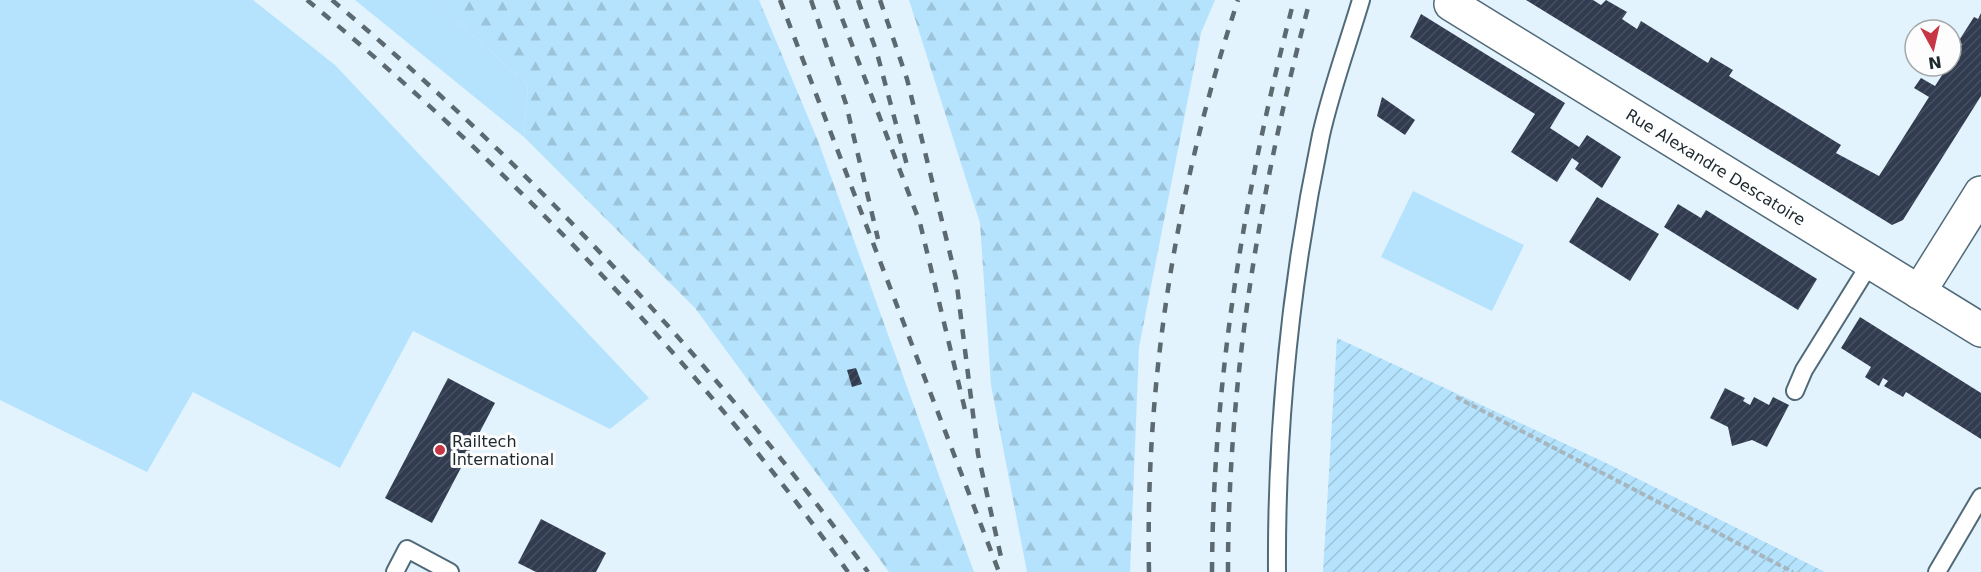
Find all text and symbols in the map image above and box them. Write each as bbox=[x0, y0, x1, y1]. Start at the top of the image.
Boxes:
north arrow bbox=[1903, 18, 1963, 78]
text: N bbox=[1927, 52, 1943, 73]
street label: Rue Alexandre Descatoire bbox=[1622, 105, 1809, 230]
place label: Railtech International bbox=[452, 432, 554, 469]
marker: Railtech International bbox=[433, 443, 447, 457]

